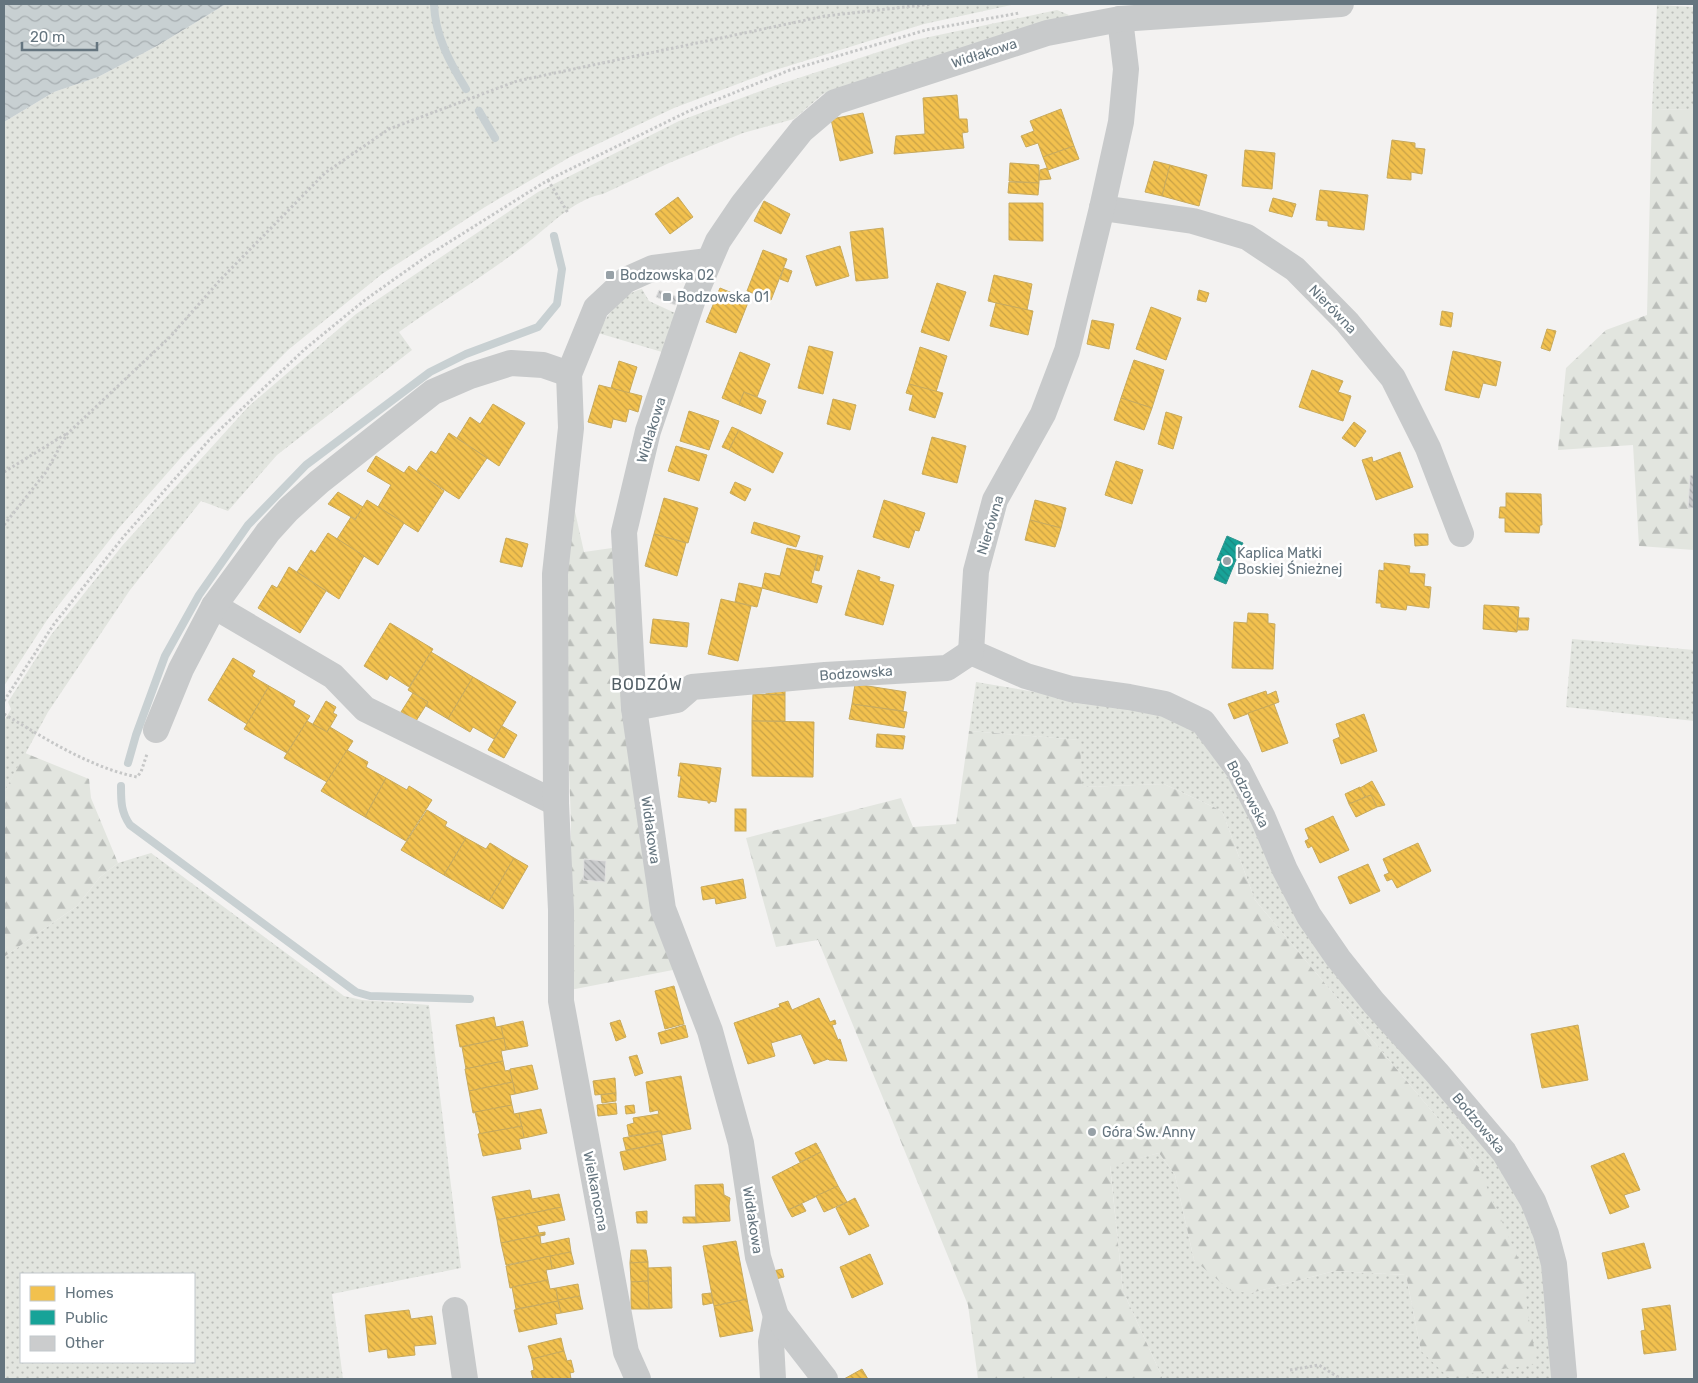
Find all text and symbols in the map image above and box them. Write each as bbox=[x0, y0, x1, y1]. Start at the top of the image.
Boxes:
scale bar bbox=[22, 20, 98, 52]
text: 20 m bbox=[30, 28, 65, 46]
street label: Widłakowa bbox=[949, 35, 1019, 72]
place label: Bodzowska 02 bbox=[620, 267, 714, 284]
marker: Bodzowska 02 bbox=[604, 269, 616, 281]
street label: Nierówna bbox=[1305, 281, 1360, 337]
place label: Bodzowska 01 bbox=[677, 289, 769, 306]
marker: Bodzowska 01 bbox=[661, 291, 673, 303]
street label: Widłakowa bbox=[633, 395, 670, 465]
street label: Nierówna bbox=[973, 493, 1008, 557]
place label: Kaplica Matki Boskiej Śnieżnej bbox=[1237, 545, 1342, 578]
marker: Kaplica Matki Boskiej Śnieżnej bbox=[1221, 555, 1233, 567]
street label: Bodzowska bbox=[819, 662, 893, 685]
district label: BODZÓW bbox=[611, 674, 683, 694]
street label: Bodzowska bbox=[1223, 758, 1272, 831]
street label: Widłakowa bbox=[637, 795, 664, 865]
street label: Bodzowska bbox=[1448, 1090, 1509, 1157]
place label: Góra Św. Anny bbox=[1102, 1123, 1196, 1141]
marker: Góra Św. Anny bbox=[1086, 1126, 1098, 1138]
street label: Wielkanocna bbox=[579, 1150, 612, 1233]
street label: Widłakowa bbox=[739, 1185, 766, 1255]
legend bbox=[20, 1273, 195, 1363]
text: Homes bbox=[65, 1284, 114, 1302]
text: Public bbox=[65, 1309, 108, 1327]
text: Other bbox=[65, 1334, 105, 1352]

